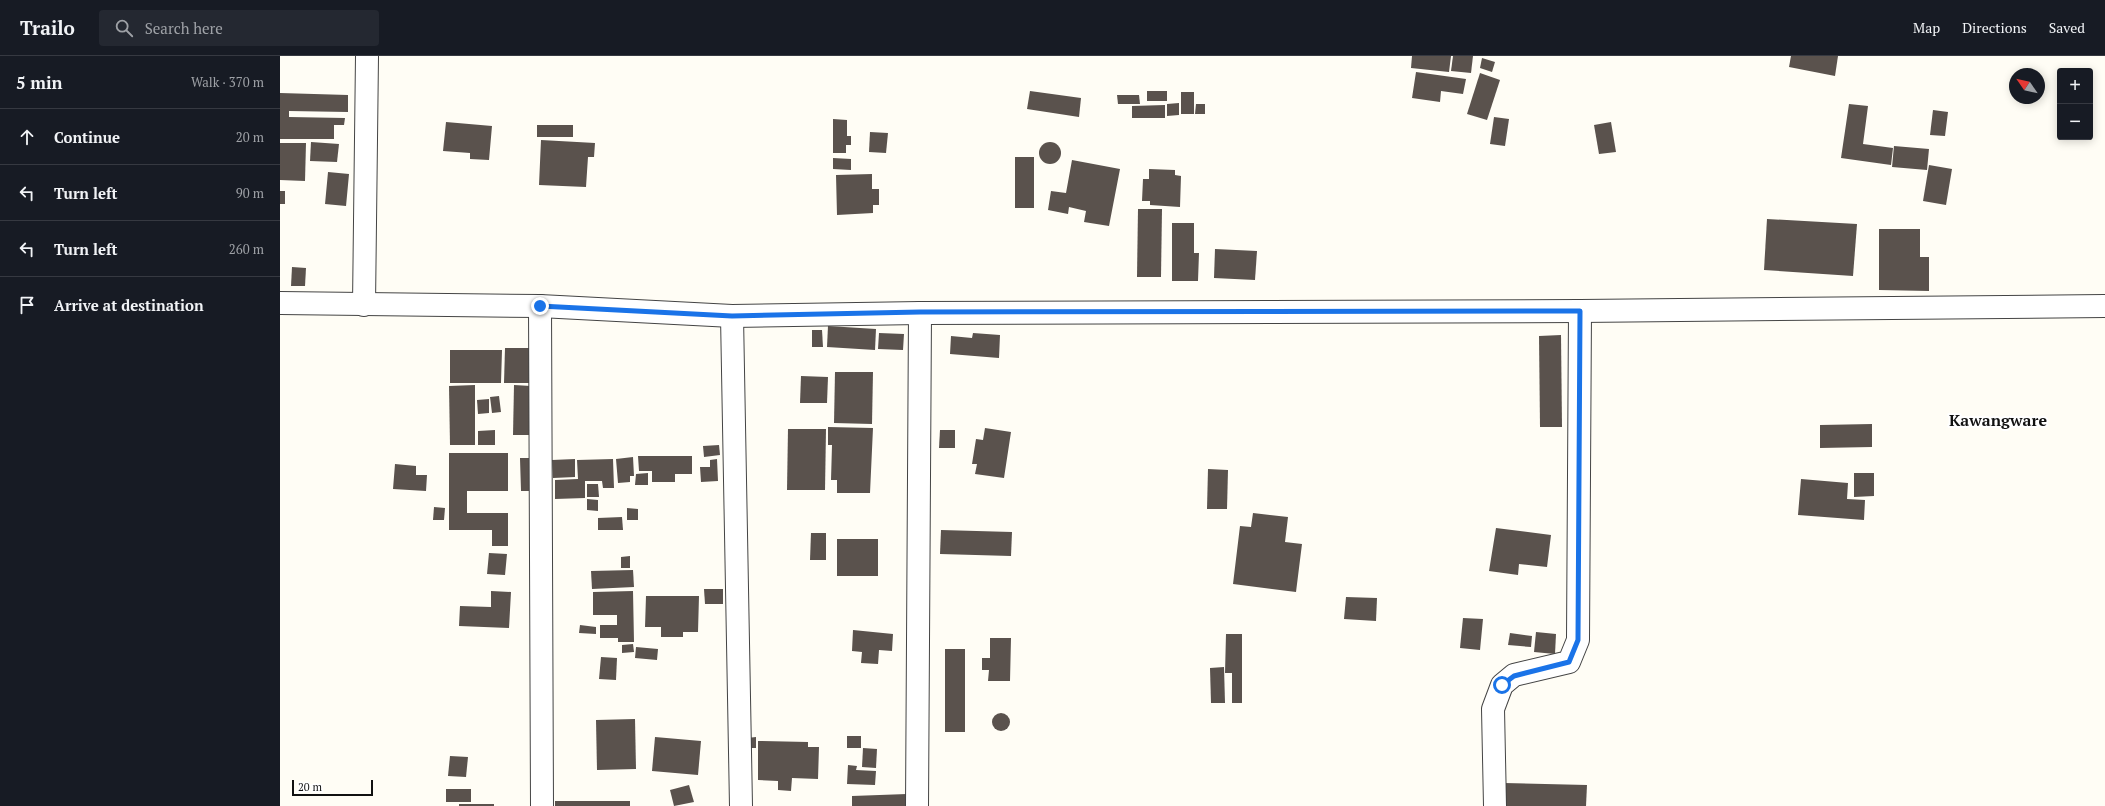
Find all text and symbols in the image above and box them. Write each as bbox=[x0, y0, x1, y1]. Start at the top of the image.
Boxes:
search box bbox=[99, 10, 379, 46]
text: Trailo bbox=[20, 15, 75, 40]
icon: search bbox=[113, 17, 135, 39]
text: Search here bbox=[145, 18, 223, 38]
text: Map bbox=[1913, 18, 1940, 37]
text: Directions bbox=[1962, 18, 2027, 37]
text: Saved bbox=[2049, 18, 2085, 37]
north arrow bbox=[2009, 68, 2045, 104]
map controls bbox=[2057, 68, 2093, 140]
button: + bbox=[2057, 68, 2093, 104]
text: 5 min bbox=[16, 71, 63, 94]
text: Walk · 370 m bbox=[191, 73, 264, 91]
button: − bbox=[2057, 104, 2093, 140]
icon: ahead bbox=[16, 126, 38, 148]
text: Continue bbox=[54, 127, 120, 147]
text: 20 m bbox=[236, 128, 264, 146]
icon: left bbox=[16, 182, 38, 204]
text: Turn left bbox=[54, 183, 118, 203]
text: 90 m bbox=[236, 184, 264, 202]
icon: left bbox=[16, 238, 38, 260]
text: Turn left bbox=[54, 239, 118, 259]
text: 260 m bbox=[229, 240, 264, 258]
icon: arrive bbox=[16, 294, 38, 316]
text: Arrive at destination bbox=[54, 295, 204, 315]
route end bbox=[531, 297, 549, 315]
district label: Kawangware bbox=[1949, 409, 2047, 431]
route start bbox=[1493, 676, 1511, 694]
scale bar bbox=[292, 778, 373, 797]
text: 20 m bbox=[298, 780, 322, 794]

